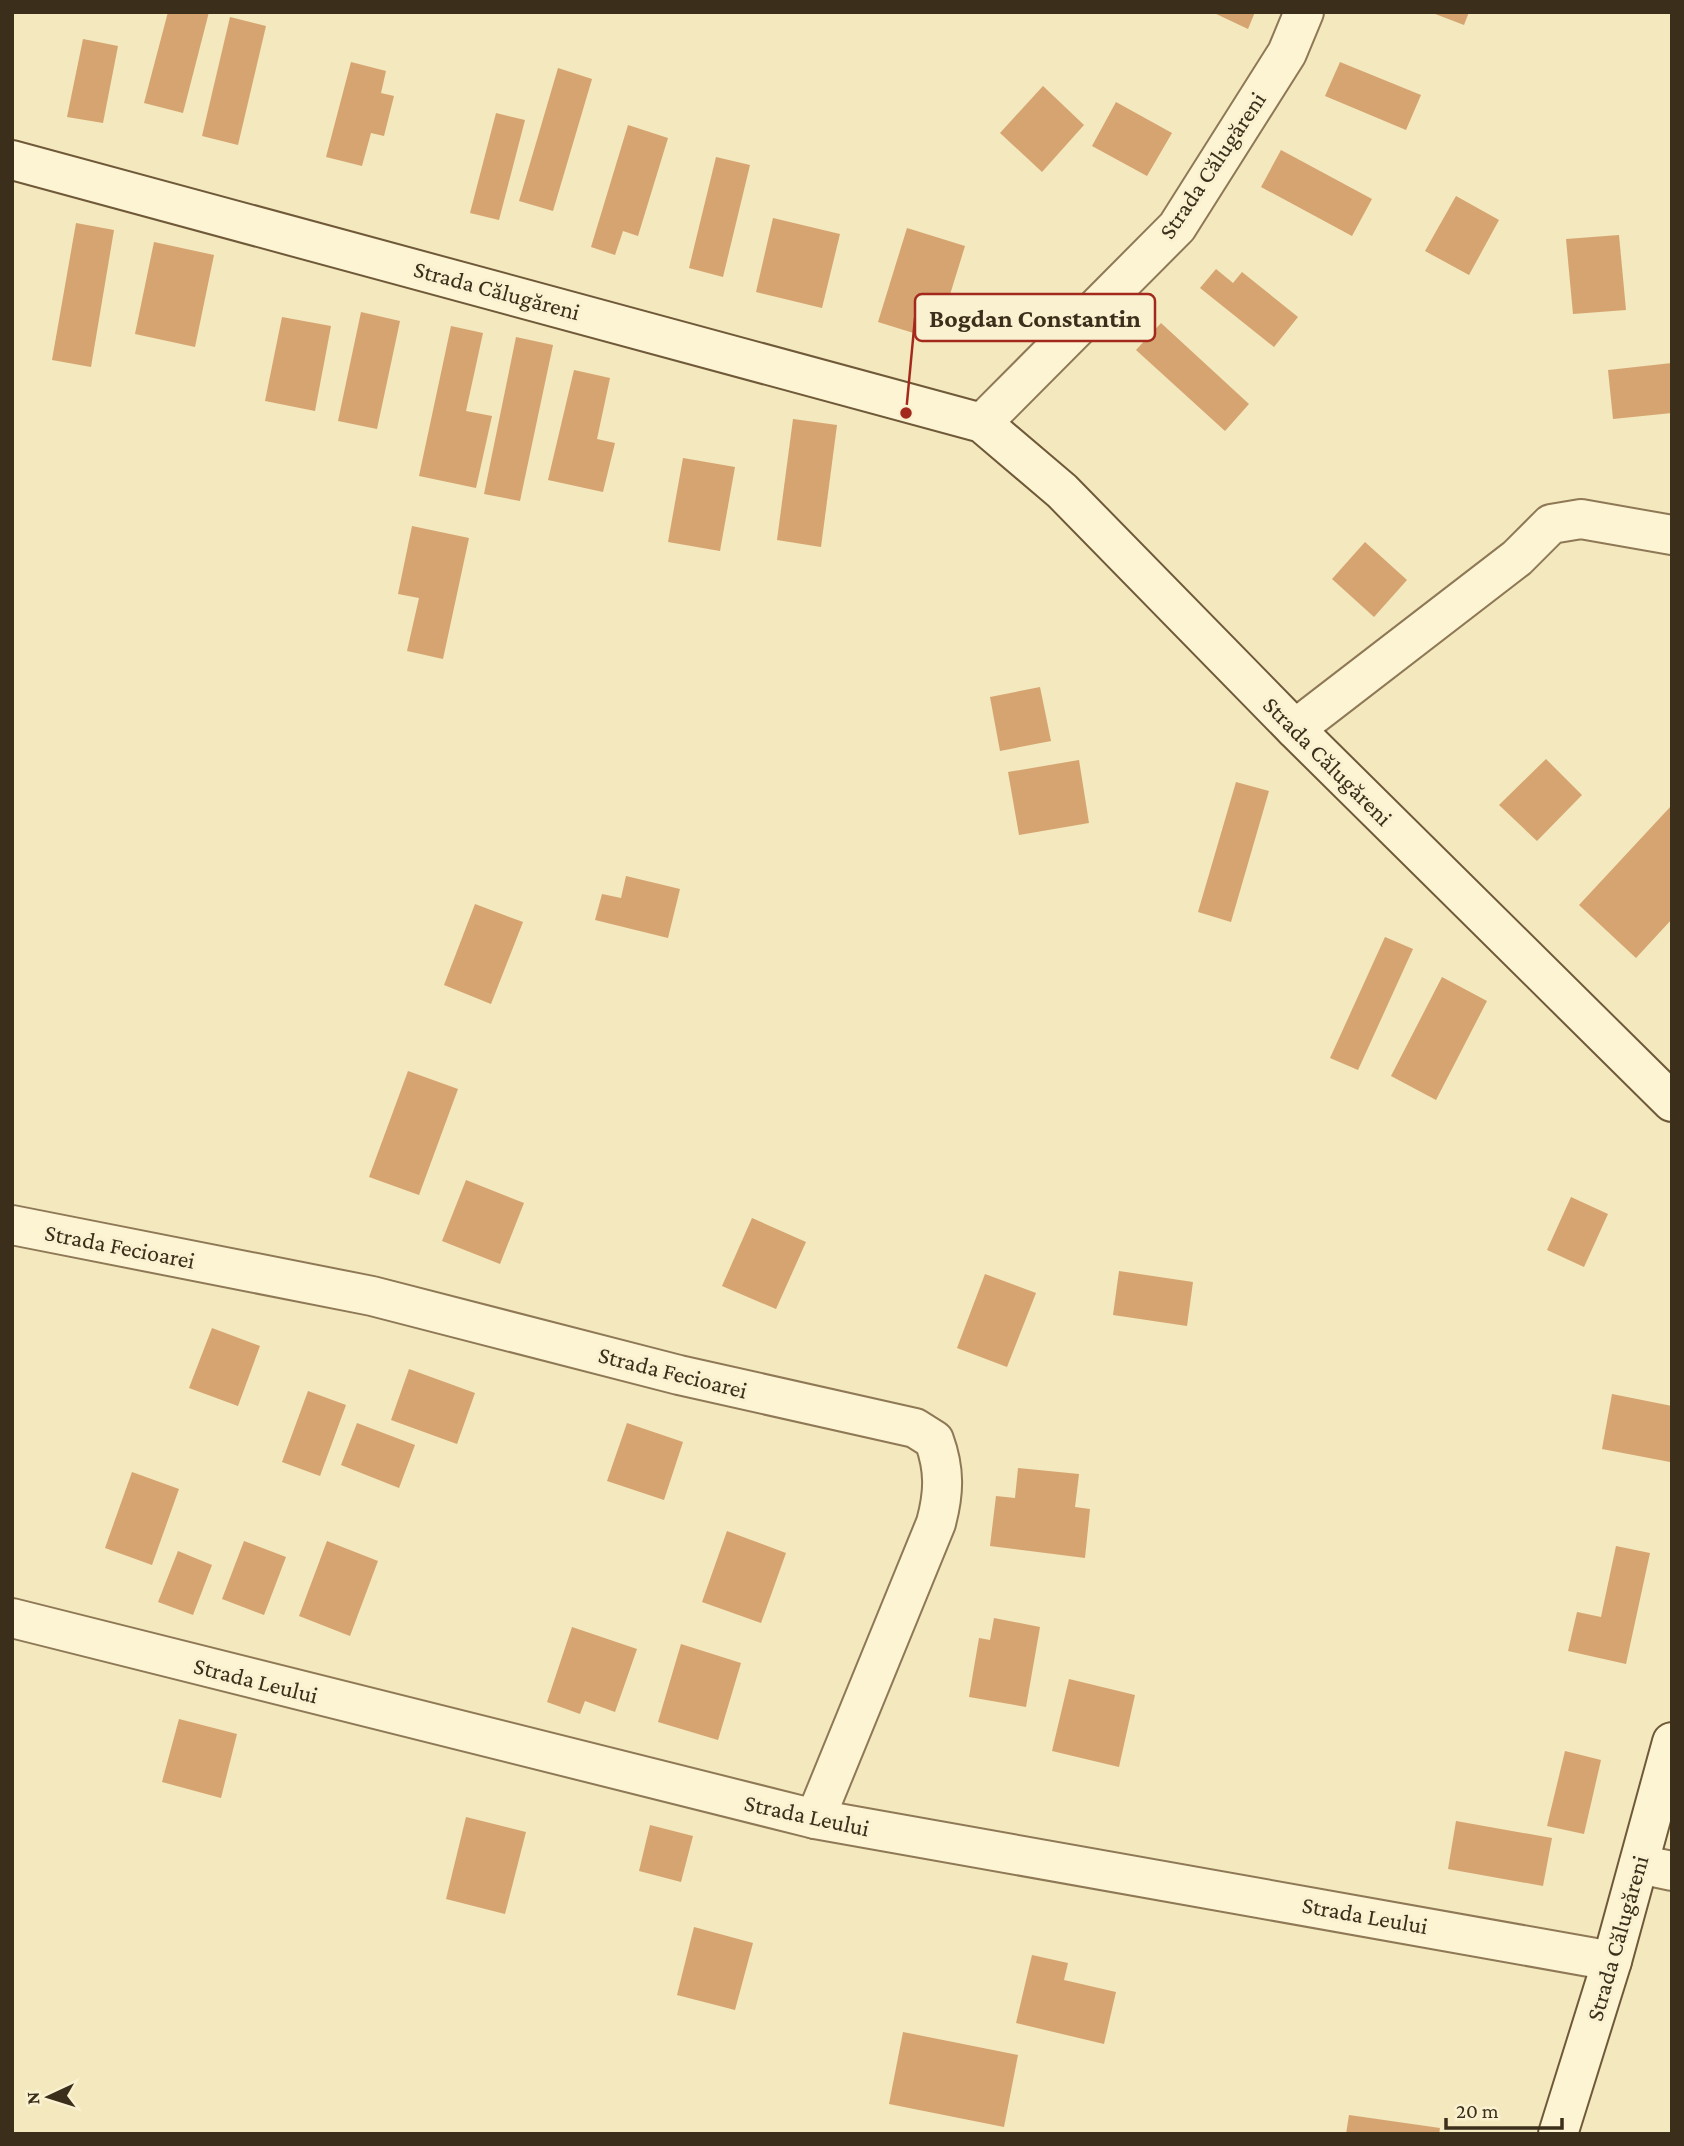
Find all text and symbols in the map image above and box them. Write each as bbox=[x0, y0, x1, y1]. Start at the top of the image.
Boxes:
street label: Strada Călugăreni bbox=[1153, 87, 1271, 243]
street label: Strada Călugăreni bbox=[411, 255, 583, 325]
callout: Bogdan Constantin bbox=[915, 294, 1155, 341]
text: Bogdan Constantin bbox=[929, 304, 1141, 333]
street label: Strada Călugăreni bbox=[1258, 691, 1398, 831]
street label: Strada Fecioarei bbox=[43, 1218, 197, 1274]
street label: Strada Fecioarei bbox=[596, 1340, 750, 1404]
street label: Strada Leului bbox=[191, 1652, 321, 1708]
street label: Strada Leului bbox=[742, 1789, 872, 1841]
street label: Strada Călugăreni bbox=[1580, 1852, 1654, 2024]
street label: Strada Leului bbox=[1300, 1891, 1430, 1939]
north arrow bbox=[14, 2062, 84, 2132]
scale bar bbox=[1446, 2086, 1562, 2130]
text: N bbox=[22, 2091, 43, 2105]
text: 20 m bbox=[1456, 2099, 1499, 2123]

